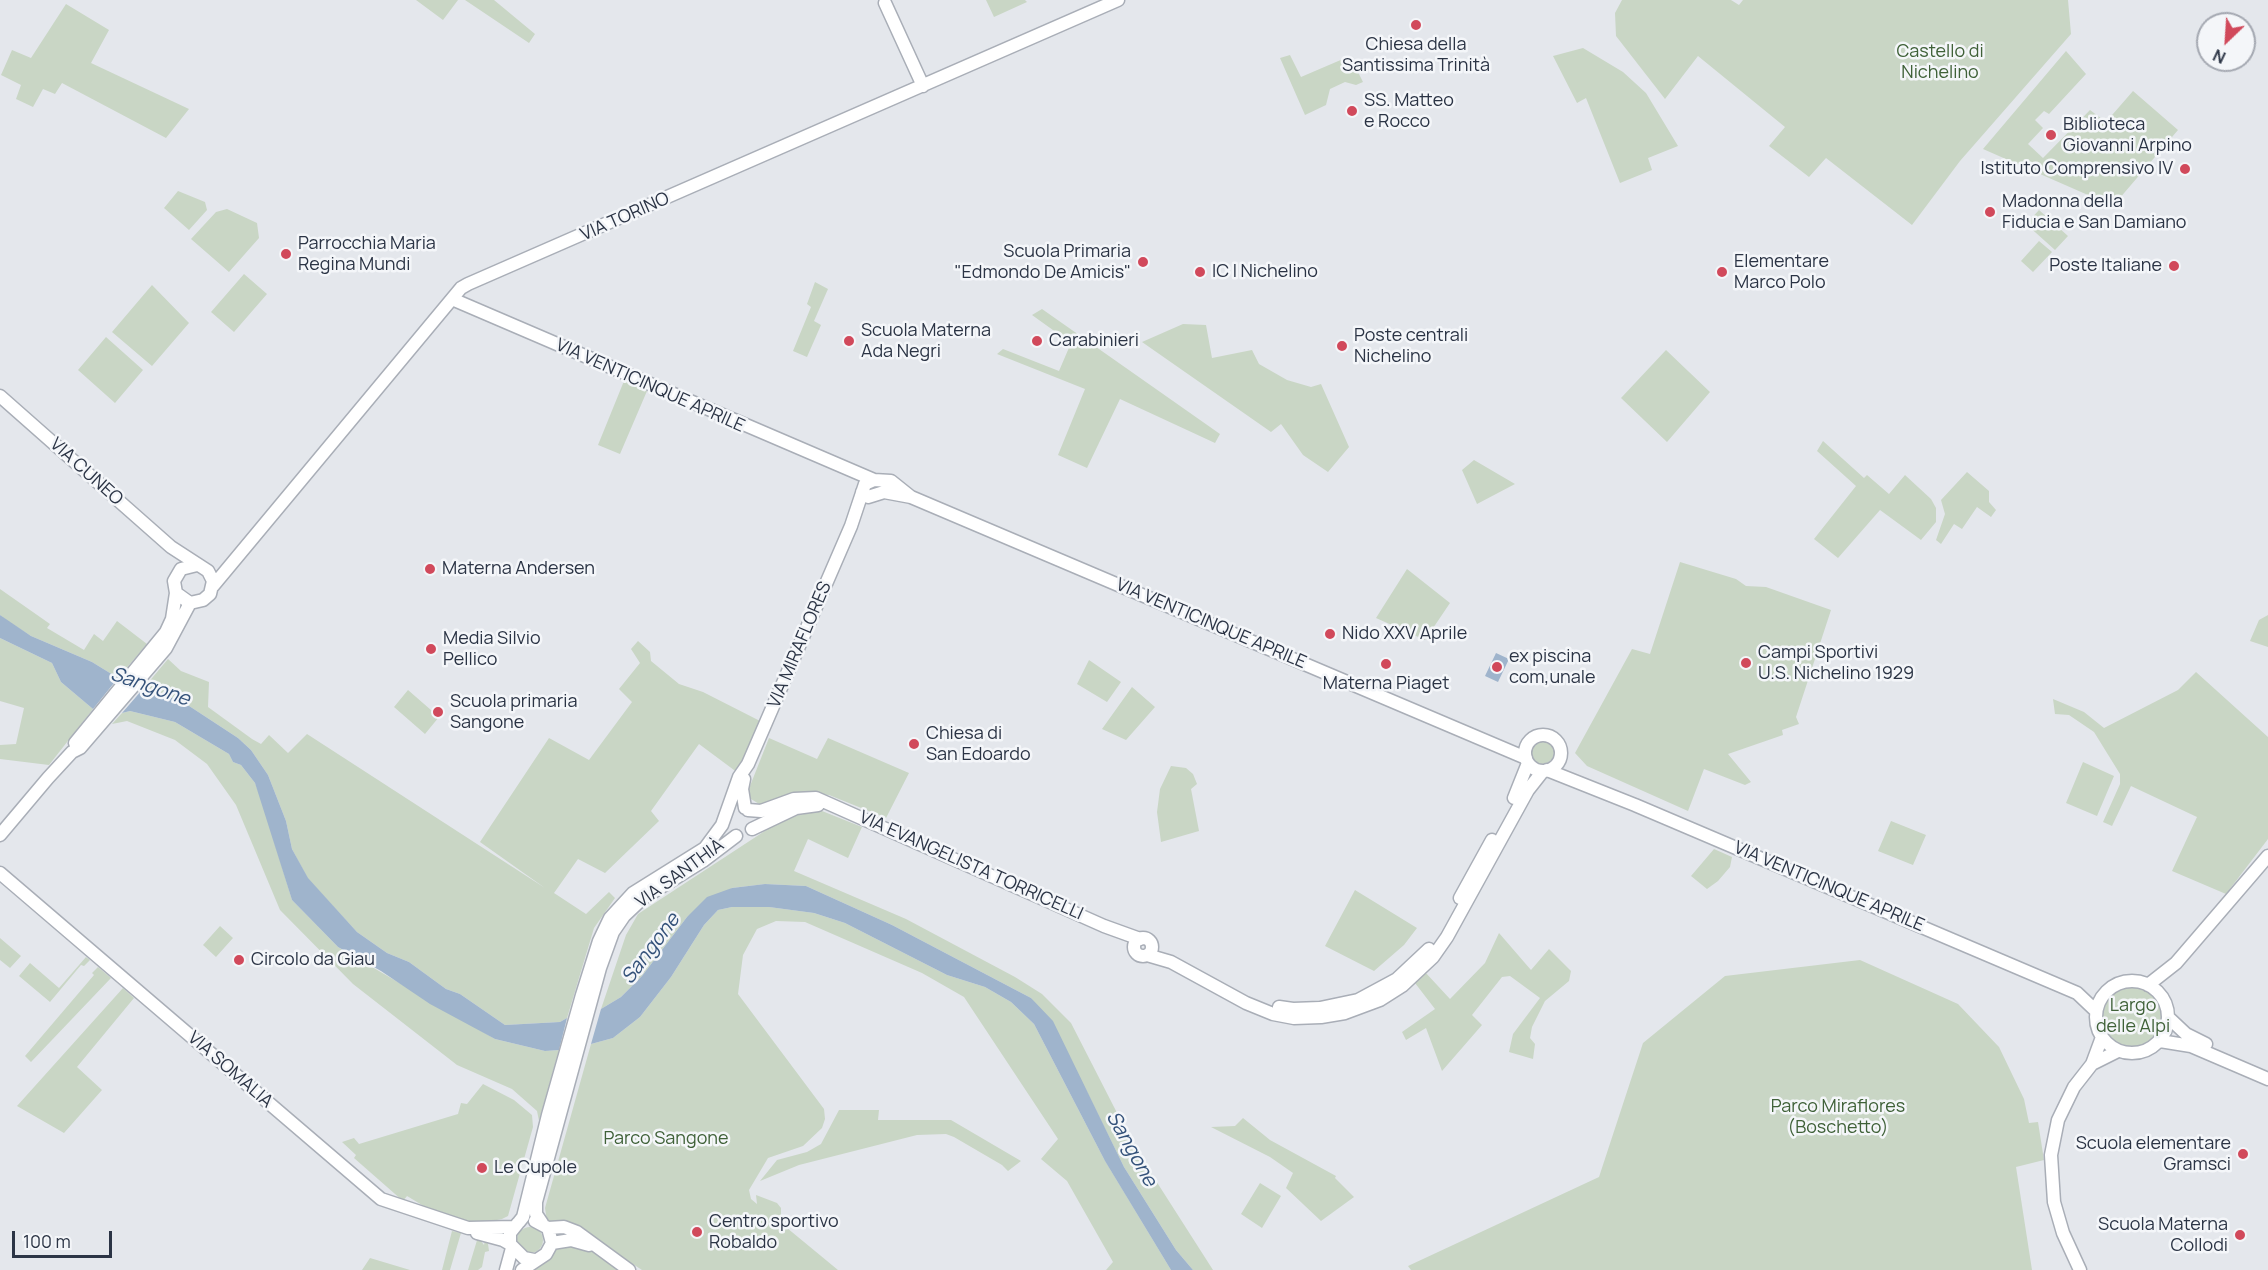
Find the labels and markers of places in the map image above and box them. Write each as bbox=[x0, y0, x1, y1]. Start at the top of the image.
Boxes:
marker: Chiesa della Santissima Trinità bbox=[1409, 18, 1423, 32]
place label: Chiesa della Santissima Trinità bbox=[1342, 34, 1490, 76]
place label: SS. Matteo e Rocco bbox=[1364, 90, 1454, 132]
marker: SS. Matteo e Rocco bbox=[1345, 104, 1359, 118]
place label: Biblioteca Giovanni Arpino bbox=[2063, 114, 2192, 156]
marker: Biblioteca Giovanni Arpino bbox=[2044, 128, 2058, 142]
place label: Istituto Comprensivo IV bbox=[1980, 158, 2173, 180]
marker: Istituto Comprensivo IV bbox=[2178, 162, 2192, 176]
place label: Madonna della Fiducia e San Damiano bbox=[2002, 191, 2186, 234]
marker: Madonna della Fiducia e San Damiano bbox=[1983, 205, 1997, 219]
place label: Parrocchia Maria Regina Mundi bbox=[298, 233, 436, 276]
place label: Scuola Primaria "Edmondo De Amicis" bbox=[955, 241, 1131, 284]
marker: Parrocchia Maria Regina Mundi bbox=[279, 247, 293, 261]
place label: Elementare Marco Polo bbox=[1734, 251, 1829, 294]
marker: Scuola Primaria "Edmondo De Amicis" bbox=[1136, 255, 1150, 269]
place label: Poste Italiane bbox=[2049, 255, 2162, 277]
marker: Poste Italiane bbox=[2167, 259, 2181, 273]
place label: IC I Nichelino bbox=[1212, 261, 1318, 283]
marker: IC I Nichelino bbox=[1193, 265, 1207, 279]
marker: Elementare Marco Polo bbox=[1715, 265, 1729, 279]
place label: Scuola Materna Ada Negri bbox=[861, 320, 991, 362]
place label: Poste centrali Nichelino bbox=[1354, 325, 1468, 368]
place label: Carabinieri bbox=[1049, 330, 1139, 352]
marker: Scuola Materna Ada Negri bbox=[842, 334, 856, 348]
marker: Carabinieri bbox=[1030, 334, 1044, 348]
marker: Poste centrali Nichelino bbox=[1335, 339, 1349, 353]
place label: Materna Andersen bbox=[442, 558, 595, 580]
marker: Materna Andersen bbox=[423, 562, 437, 576]
place label: Nido XXV Aprile bbox=[1342, 623, 1467, 645]
marker: Nido XXV Aprile bbox=[1323, 627, 1337, 641]
place label: Media Silvio Pellico bbox=[443, 628, 541, 670]
marker: Media Silvio Pellico bbox=[424, 642, 438, 656]
place label: Campi Sportivi U.S. Nichelino 1929 bbox=[1758, 642, 1914, 684]
place label: ex piscina com,unale bbox=[1509, 646, 1595, 688]
marker: Campi Sportivi U.S. Nichelino 1929 bbox=[1739, 656, 1753, 670]
marker: Materna Piaget bbox=[1379, 657, 1393, 671]
marker: ex piscina com,unale bbox=[1490, 660, 1504, 674]
place label: Materna Piaget bbox=[1323, 673, 1449, 695]
place label: Scuola primaria Sangone bbox=[450, 691, 578, 734]
marker: Scuola primaria Sangone bbox=[431, 705, 445, 719]
place label: Chiesa di San Edoardo bbox=[926, 723, 1031, 766]
marker: Chiesa di San Edoardo bbox=[907, 737, 921, 751]
place label: Circolo da Giau bbox=[251, 949, 375, 971]
marker: Circolo da Giau bbox=[232, 953, 246, 967]
place label: Scuola elementare Gramsci bbox=[2076, 1133, 2231, 1176]
marker: Scuola elementare Gramsci bbox=[2236, 1147, 2250, 1161]
place label: Le Cupole bbox=[494, 1157, 577, 1179]
marker: Le Cupole bbox=[475, 1161, 489, 1175]
place label: Centro sportivo Robaldo bbox=[709, 1211, 839, 1254]
place label: Scuola Materna Collodi bbox=[2098, 1214, 2228, 1256]
marker: Centro sportivo Robaldo bbox=[690, 1225, 704, 1239]
marker: Scuola Materna Collodi bbox=[2233, 1228, 2247, 1242]

